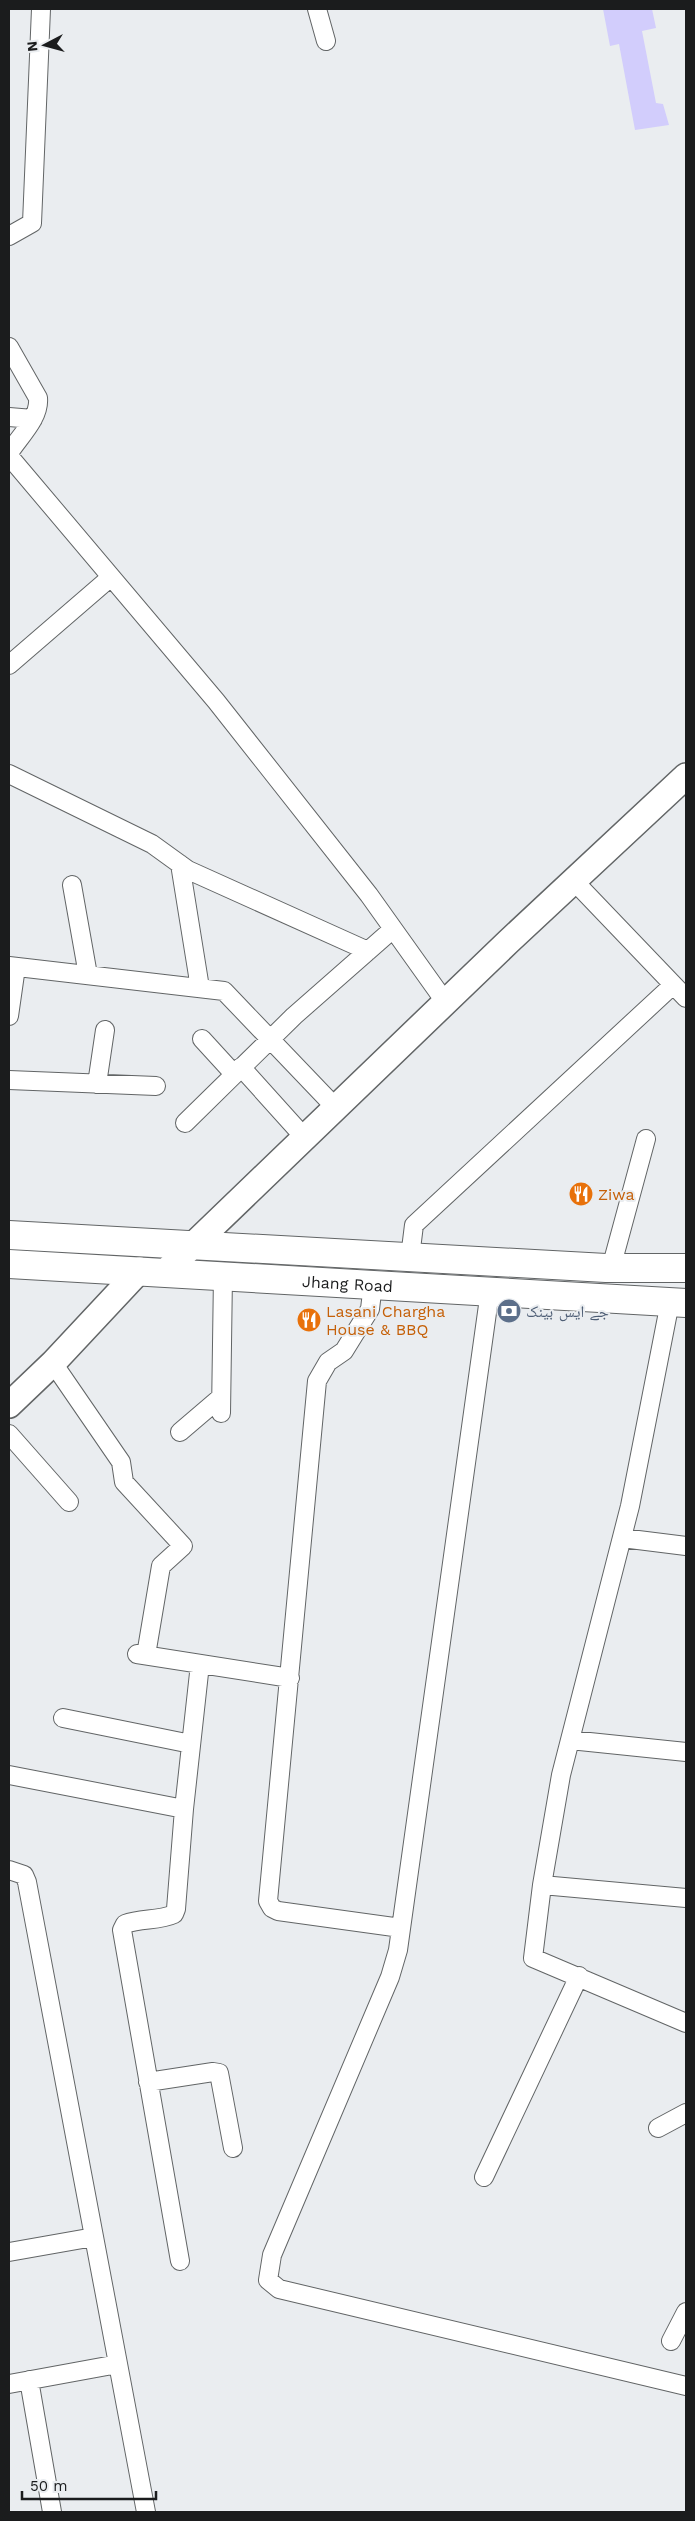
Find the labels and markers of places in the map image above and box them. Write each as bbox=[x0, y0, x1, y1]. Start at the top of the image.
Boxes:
restaurant icon: Ziwa bbox=[568, 1181, 594, 1207]
place label: Ziwa bbox=[598, 1185, 635, 1204]
bank icon: جے ایس بینک bbox=[496, 1298, 522, 1324]
place label: Lasani Chargha House & BBQ bbox=[326, 1302, 445, 1339]
place label: جے ایس بینک bbox=[526, 1302, 609, 1322]
restaurant icon: Lasani Chargha House & BBQ bbox=[296, 1307, 322, 1333]

